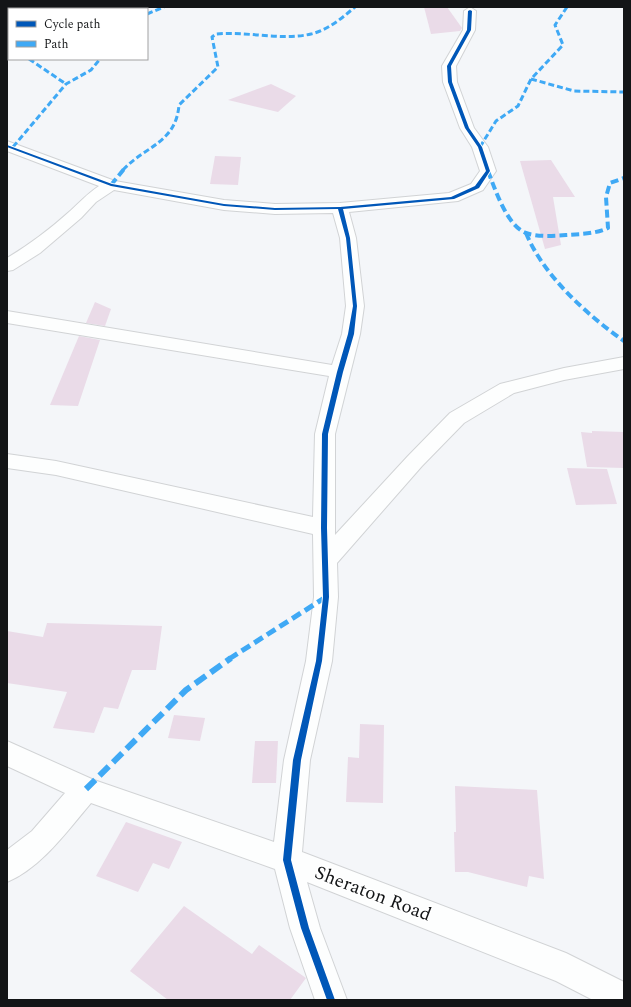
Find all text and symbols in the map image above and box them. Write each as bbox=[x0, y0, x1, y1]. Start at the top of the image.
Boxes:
legend bbox=[8, 8, 148, 60]
text: Cycle path bbox=[44, 15, 101, 34]
text: Path bbox=[44, 35, 69, 54]
street label: Sheraton Road bbox=[310, 858, 436, 930]

